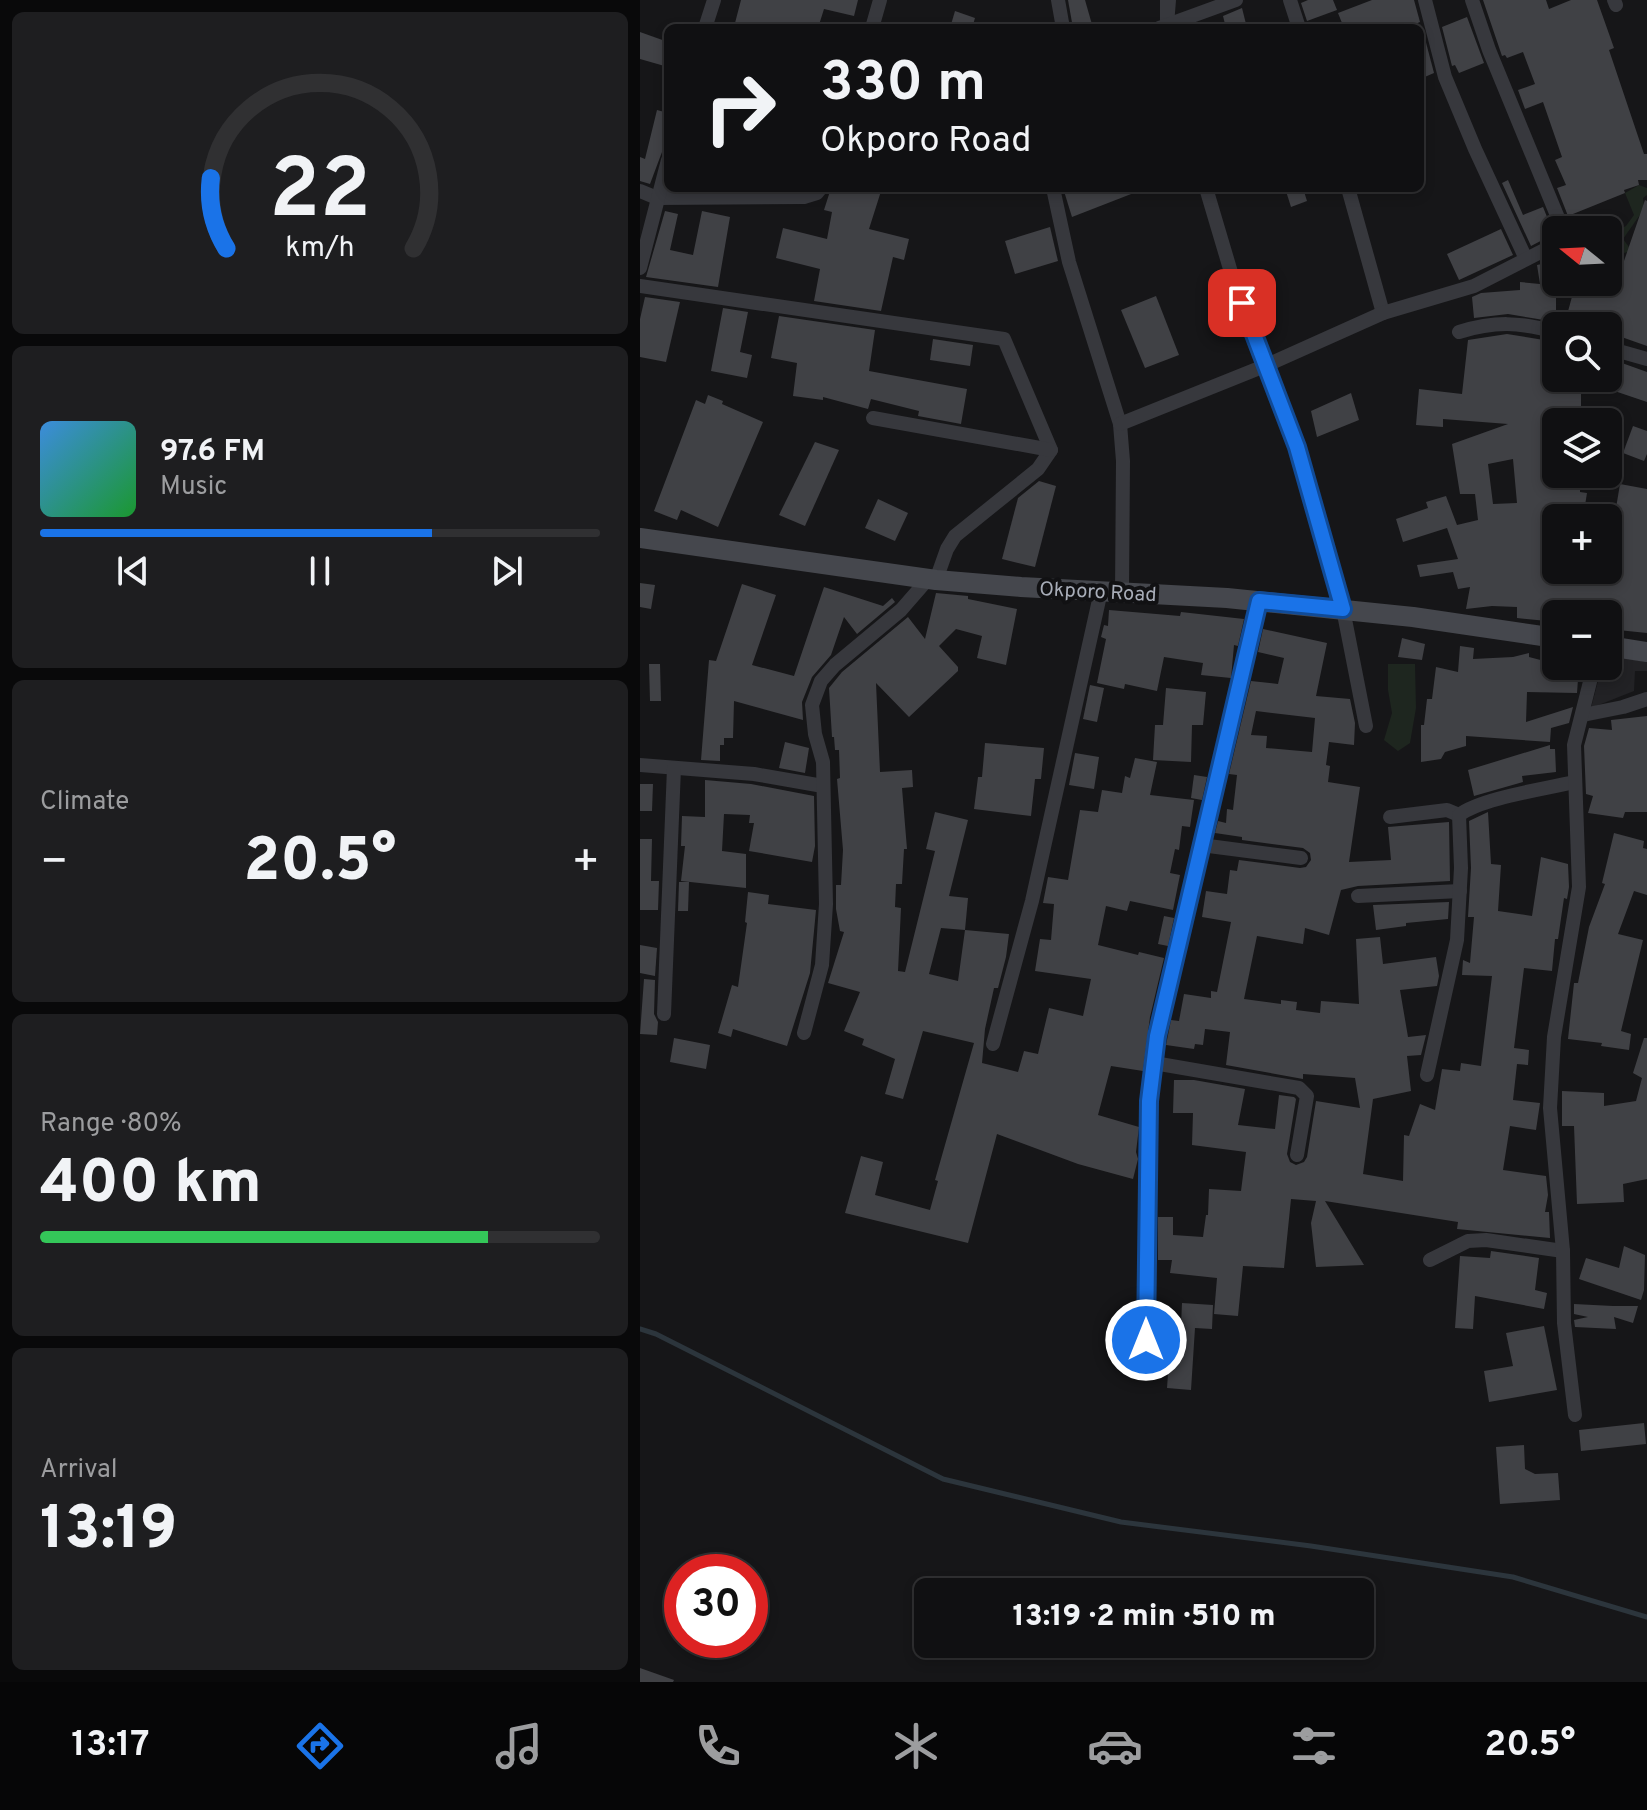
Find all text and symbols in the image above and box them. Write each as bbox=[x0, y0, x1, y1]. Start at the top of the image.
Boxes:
text: 330 m bbox=[820, 50, 986, 120]
icon: right bbox=[688, 56, 792, 160]
text: Okporo Road bbox=[820, 119, 1031, 165]
text: 22 bbox=[269, 142, 371, 247]
north arrow bbox=[1542, 216, 1622, 296]
map controls bbox=[1542, 216, 1622, 680]
text: km/h bbox=[285, 231, 355, 267]
pin bbox=[1208, 269, 1276, 337]
icon: arrive bbox=[1220, 281, 1264, 325]
button: search bbox=[1542, 312, 1622, 392]
button: layers bbox=[1542, 408, 1622, 488]
text: 97.6 FM bbox=[160, 434, 265, 471]
text: Music bbox=[160, 471, 227, 504]
button: + bbox=[1542, 504, 1622, 584]
icon: previous bbox=[111, 549, 155, 593]
icon: pause bbox=[298, 549, 342, 593]
icon: next bbox=[485, 549, 529, 593]
street label: Okporo Road bbox=[1039, 577, 1157, 609]
button: − bbox=[1542, 600, 1622, 680]
text: Climate bbox=[40, 786, 129, 819]
text: 20.5° bbox=[244, 826, 396, 902]
text: − bbox=[40, 836, 68, 892]
text: + bbox=[572, 836, 600, 892]
text: Range · 80% bbox=[40, 1108, 182, 1141]
text: 400 km bbox=[40, 1148, 262, 1224]
position arrow bbox=[1104, 1298, 1188, 1382]
text: Arrival bbox=[40, 1454, 118, 1487]
text: 13:19 bbox=[40, 1494, 177, 1570]
speed limit sign: 30 bbox=[664, 1554, 768, 1658]
text: 13:19 · 2 min · 510 m bbox=[1012, 1599, 1276, 1636]
icon: directions bbox=[292, 1718, 348, 1774]
icon: music bbox=[491, 1718, 547, 1774]
icon: phone bbox=[690, 1718, 746, 1774]
icon: climate bbox=[888, 1718, 944, 1774]
icon: car bbox=[1087, 1718, 1143, 1774]
icon: filters bbox=[1286, 1718, 1342, 1774]
text: 13:17 bbox=[71, 1723, 150, 1769]
text: 20.5° bbox=[1484, 1723, 1576, 1769]

